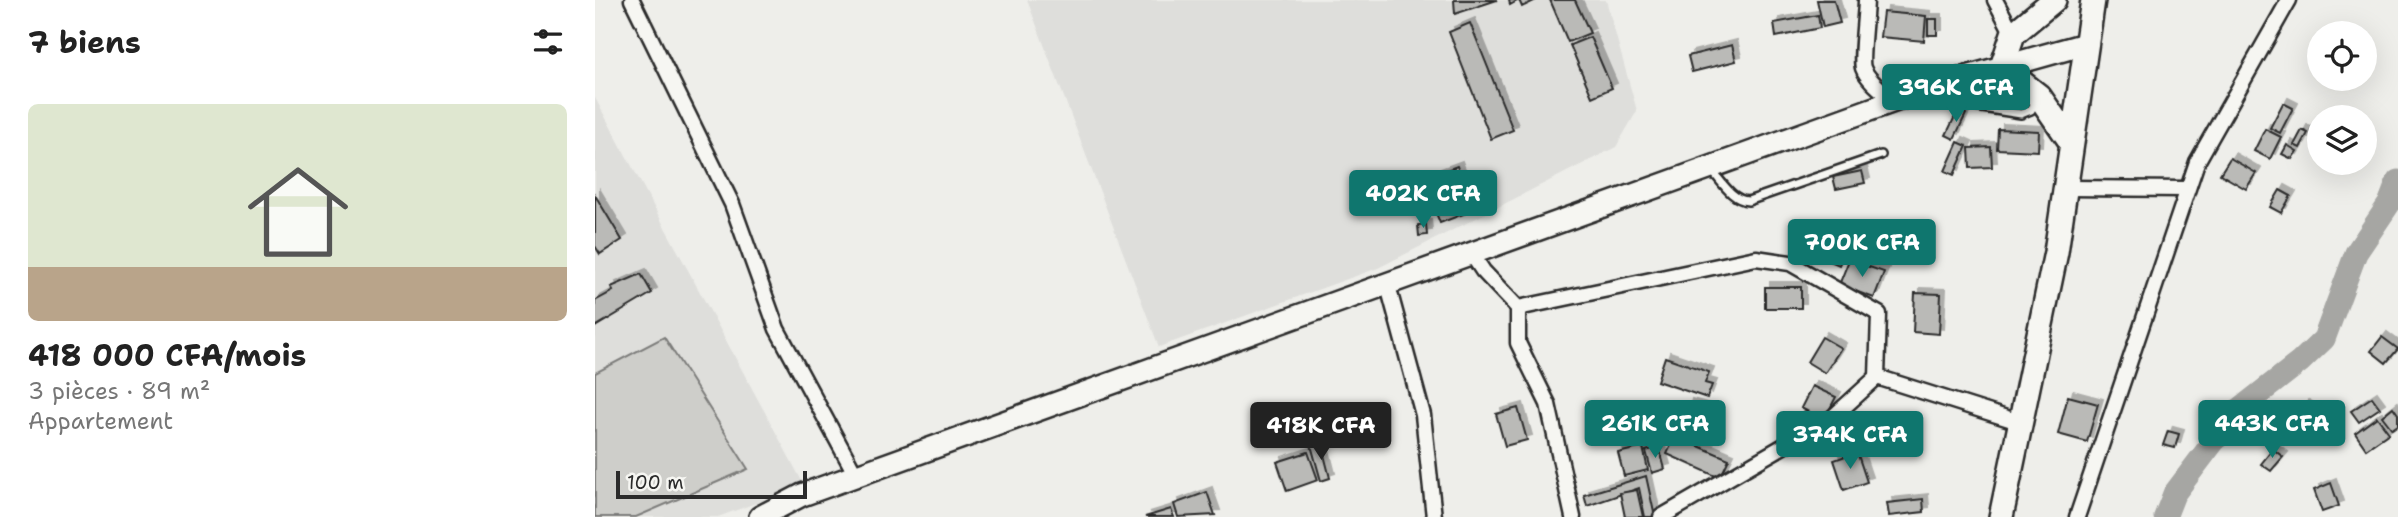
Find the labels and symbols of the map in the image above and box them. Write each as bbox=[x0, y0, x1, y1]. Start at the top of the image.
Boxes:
pin: 396K CFA bbox=[1884, 64, 2028, 124]
pin: 402K CFA bbox=[1351, 170, 1495, 230]
pin: 700K CFA bbox=[1790, 219, 1934, 279]
pin: 261K CFA bbox=[1583, 400, 1727, 460]
pin: 443K CFA bbox=[2200, 400, 2344, 460]
pin: 418K CFA bbox=[1249, 402, 1393, 462]
pin: 374K CFA bbox=[1778, 412, 1922, 471]
scale bar bbox=[616, 468, 807, 500]

